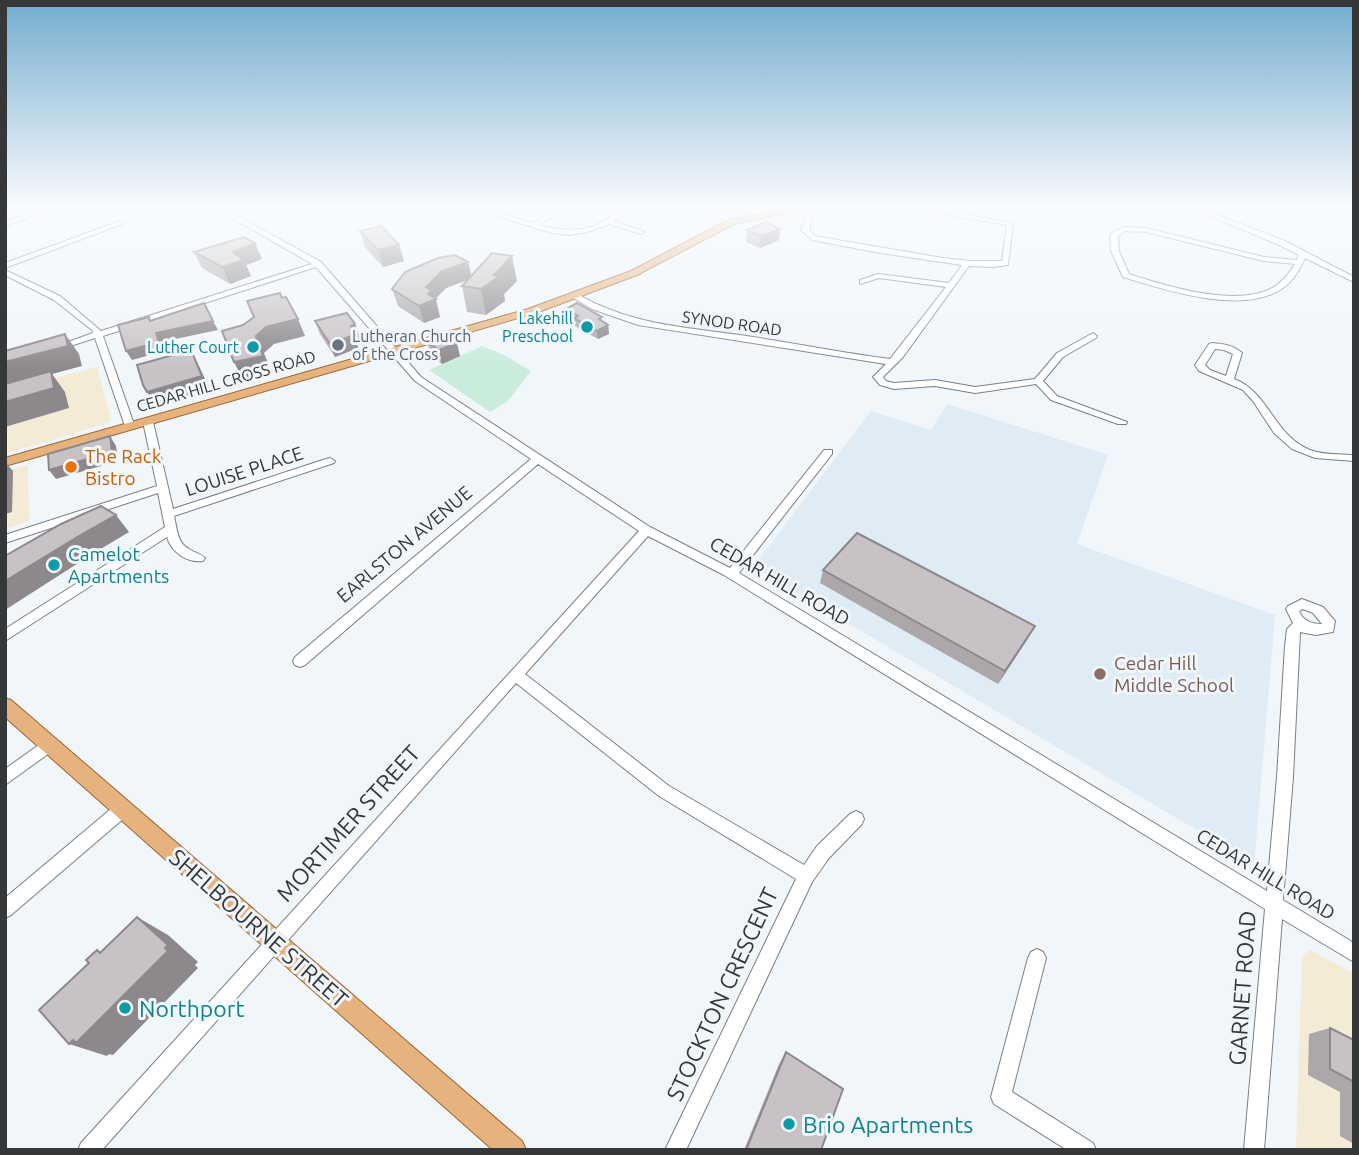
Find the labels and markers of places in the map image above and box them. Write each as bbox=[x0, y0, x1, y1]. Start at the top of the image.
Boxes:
place label: Lakehill Preschool bbox=[502, 309, 573, 345]
marker: Lakehill Preschool bbox=[579, 319, 595, 335]
place label: Lutheran Church of the Cross bbox=[352, 327, 471, 363]
marker: Lutheran Church of the Cross bbox=[330, 337, 346, 353]
place label: Luther Court bbox=[147, 338, 240, 356]
marker: Luther Court bbox=[245, 339, 261, 355]
place label: The Rack Bistro bbox=[85, 445, 162, 489]
marker: The Rack Bistro bbox=[63, 459, 79, 475]
place label: Camelot Apartments bbox=[68, 543, 169, 587]
marker: Camelot Apartments bbox=[46, 557, 62, 573]
place label: Cedar Hill Middle School bbox=[1114, 652, 1234, 696]
marker: Cedar Hill Middle School bbox=[1092, 666, 1108, 682]
place label: Northport bbox=[139, 996, 244, 1021]
marker: Northport bbox=[117, 1000, 133, 1016]
place label: Brio Apartments bbox=[803, 1112, 973, 1137]
marker: Brio Apartments bbox=[781, 1116, 797, 1132]

